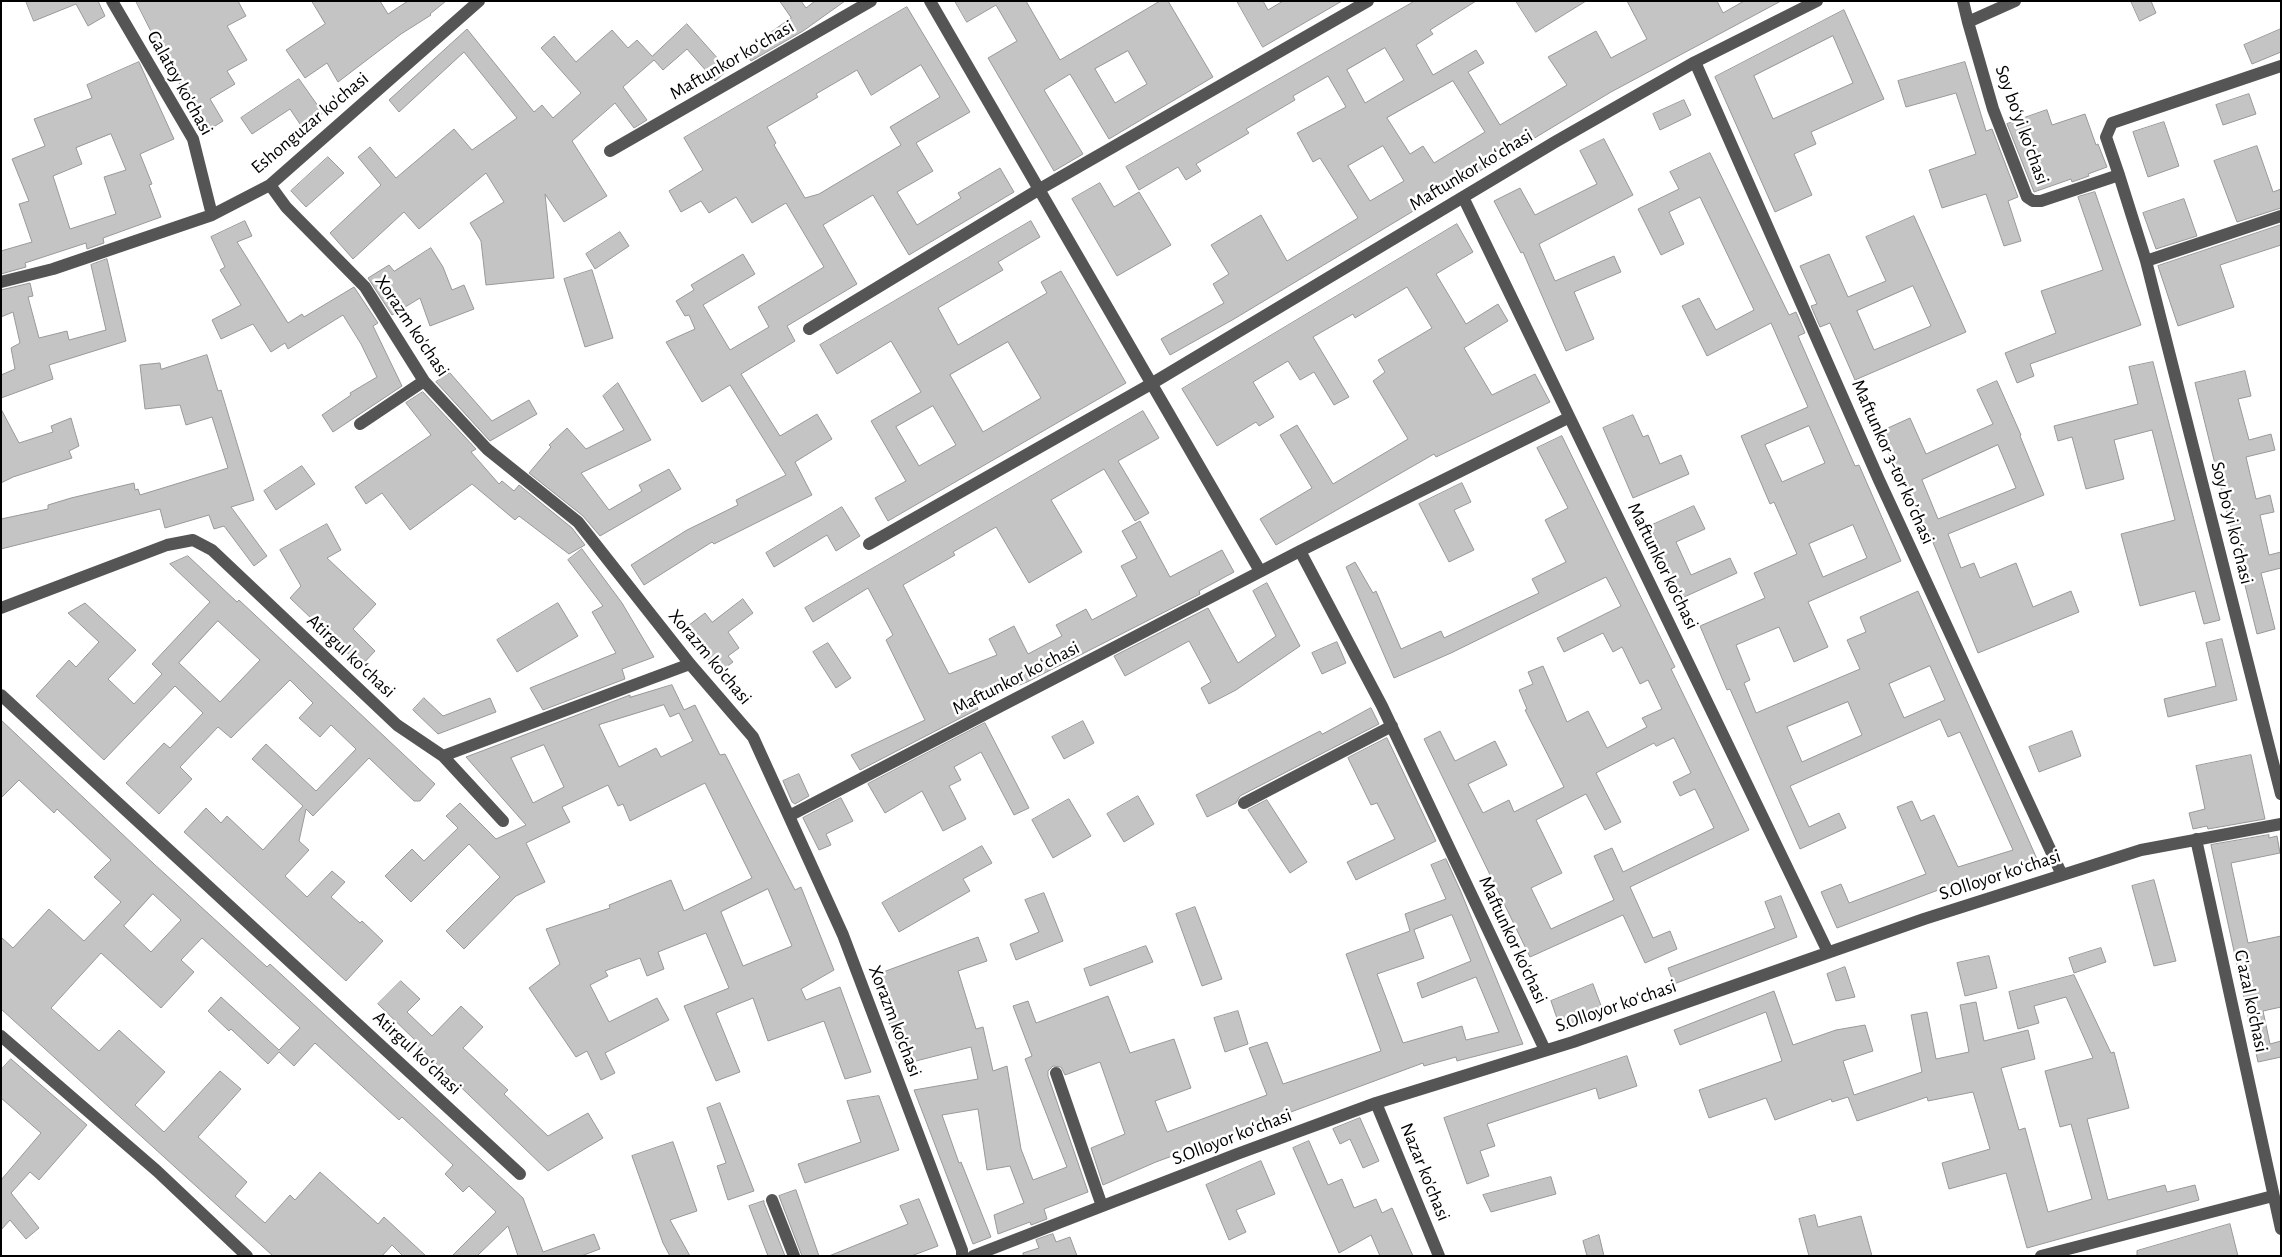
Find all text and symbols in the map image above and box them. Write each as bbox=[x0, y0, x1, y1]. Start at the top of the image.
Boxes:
street label: Maftunkor koʻchasi bbox=[666, 15, 798, 105]
street label: Galatoy ko'chasi bbox=[142, 27, 218, 139]
street label: Soy boʻyi koʻchasi bbox=[1990, 62, 2054, 188]
street label: Eshonguzar ko'chasi bbox=[247, 67, 373, 179]
street label: Maftunkor koʻchasi bbox=[1405, 124, 1537, 216]
street label: Xorazm ko'chasi bbox=[370, 271, 454, 381]
street label: Maftunkor 3-tor koʼchasi bbox=[1846, 376, 1940, 548]
street label: Soy boʻyi koʻchasi bbox=[2206, 459, 2258, 587]
street label: Maftunkor ko'chasi bbox=[1622, 499, 1704, 633]
street label: Xorazm ko'chasi bbox=[663, 605, 757, 709]
street label: Atirgul koʻchasi bbox=[302, 609, 400, 703]
street label: Maftunkor koʻchasi bbox=[948, 636, 1084, 720]
street label: S.Olloyor koʻchasi bbox=[1936, 845, 2064, 905]
street label: Maftunkor ko'chasi bbox=[1473, 873, 1553, 1007]
street label: G'azal ko'chasi bbox=[2229, 948, 2273, 1054]
street label: Xorazm ko'chasi bbox=[863, 962, 927, 1080]
street label: S.Olloyor koʻchasi bbox=[1552, 975, 1680, 1037]
street label: Atirgul koʻchasi bbox=[368, 1006, 466, 1100]
street label: S.Olloyor koʻchasi bbox=[1169, 1104, 1295, 1170]
street label: Nazar ko'chasi bbox=[1395, 1120, 1455, 1224]

